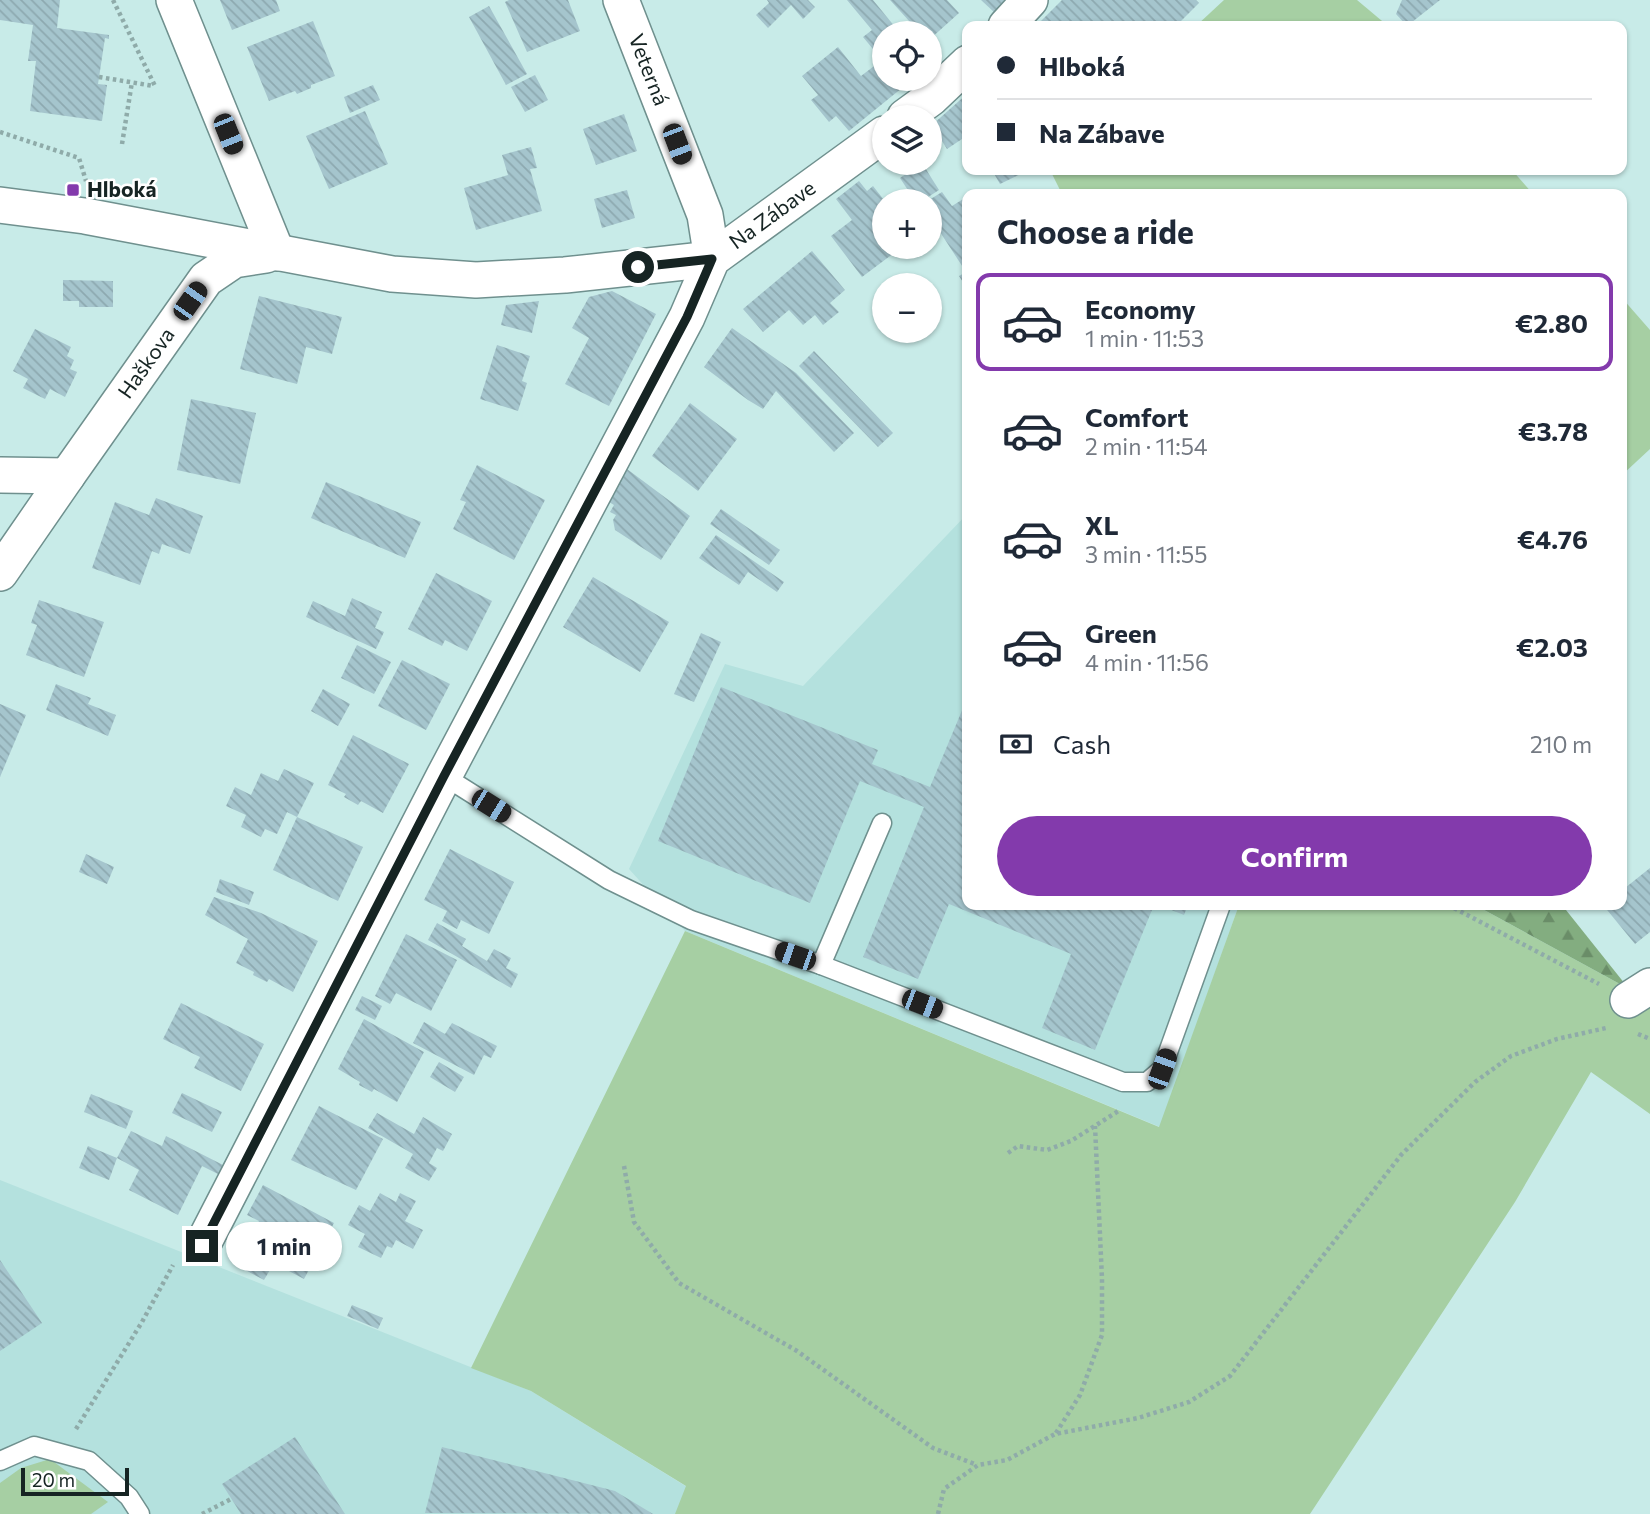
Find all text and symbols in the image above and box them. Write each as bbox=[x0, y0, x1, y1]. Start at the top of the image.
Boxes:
map controls bbox=[872, 21, 942, 343]
button: locate bbox=[872, 21, 942, 91]
street label: Veterná bbox=[624, 30, 675, 109]
text: Hlboká bbox=[1039, 50, 1125, 81]
button: layers bbox=[872, 105, 942, 175]
car bbox=[211, 111, 246, 157]
text: Na Zábave bbox=[1039, 117, 1165, 148]
car bbox=[660, 121, 695, 167]
street label: Na Zábave bbox=[724, 174, 820, 253]
place label: Hlboká bbox=[87, 176, 156, 201]
marker: Hlboká bbox=[65, 182, 81, 198]
button: + bbox=[872, 189, 942, 259]
text: Choose a ride bbox=[997, 211, 1194, 251]
route start bbox=[622, 251, 654, 283]
button: − bbox=[872, 273, 942, 343]
car bbox=[170, 278, 211, 324]
icon: car bbox=[1001, 291, 1064, 354]
text: Economy bbox=[1085, 293, 1196, 324]
text: €2.80 bbox=[1515, 307, 1588, 338]
street label: Haškova bbox=[112, 322, 179, 403]
text: 1 min · 11:53 bbox=[1085, 324, 1204, 352]
icon: car bbox=[1001, 399, 1064, 462]
text: Comfort bbox=[1085, 401, 1188, 432]
text: €3.78 bbox=[1518, 415, 1588, 446]
text: 2 min · 11:54 bbox=[1085, 432, 1208, 460]
icon: car bbox=[1001, 507, 1064, 570]
text: XL bbox=[1085, 509, 1119, 540]
text: €4.76 bbox=[1517, 523, 1588, 554]
text: 3 min · 11:55 bbox=[1085, 540, 1207, 568]
icon: car bbox=[1001, 615, 1064, 678]
text: Green bbox=[1085, 617, 1157, 648]
text: €2.03 bbox=[1516, 631, 1588, 662]
text: 4 min · 11:56 bbox=[1085, 648, 1209, 676]
icon: cash bbox=[997, 725, 1035, 763]
text: Cash bbox=[1053, 728, 1111, 759]
text: 210 m bbox=[1530, 730, 1592, 758]
car bbox=[468, 786, 515, 826]
button: Confirm bbox=[997, 816, 1592, 896]
car bbox=[772, 939, 819, 973]
car bbox=[899, 987, 946, 1021]
car bbox=[1145, 1046, 1180, 1092]
callout: 1 min bbox=[227, 1222, 342, 1270]
route end bbox=[186, 1230, 218, 1262]
text: 1 min bbox=[257, 1232, 311, 1260]
scale bar bbox=[21, 1465, 130, 1497]
text: 20 m bbox=[32, 1468, 75, 1491]

